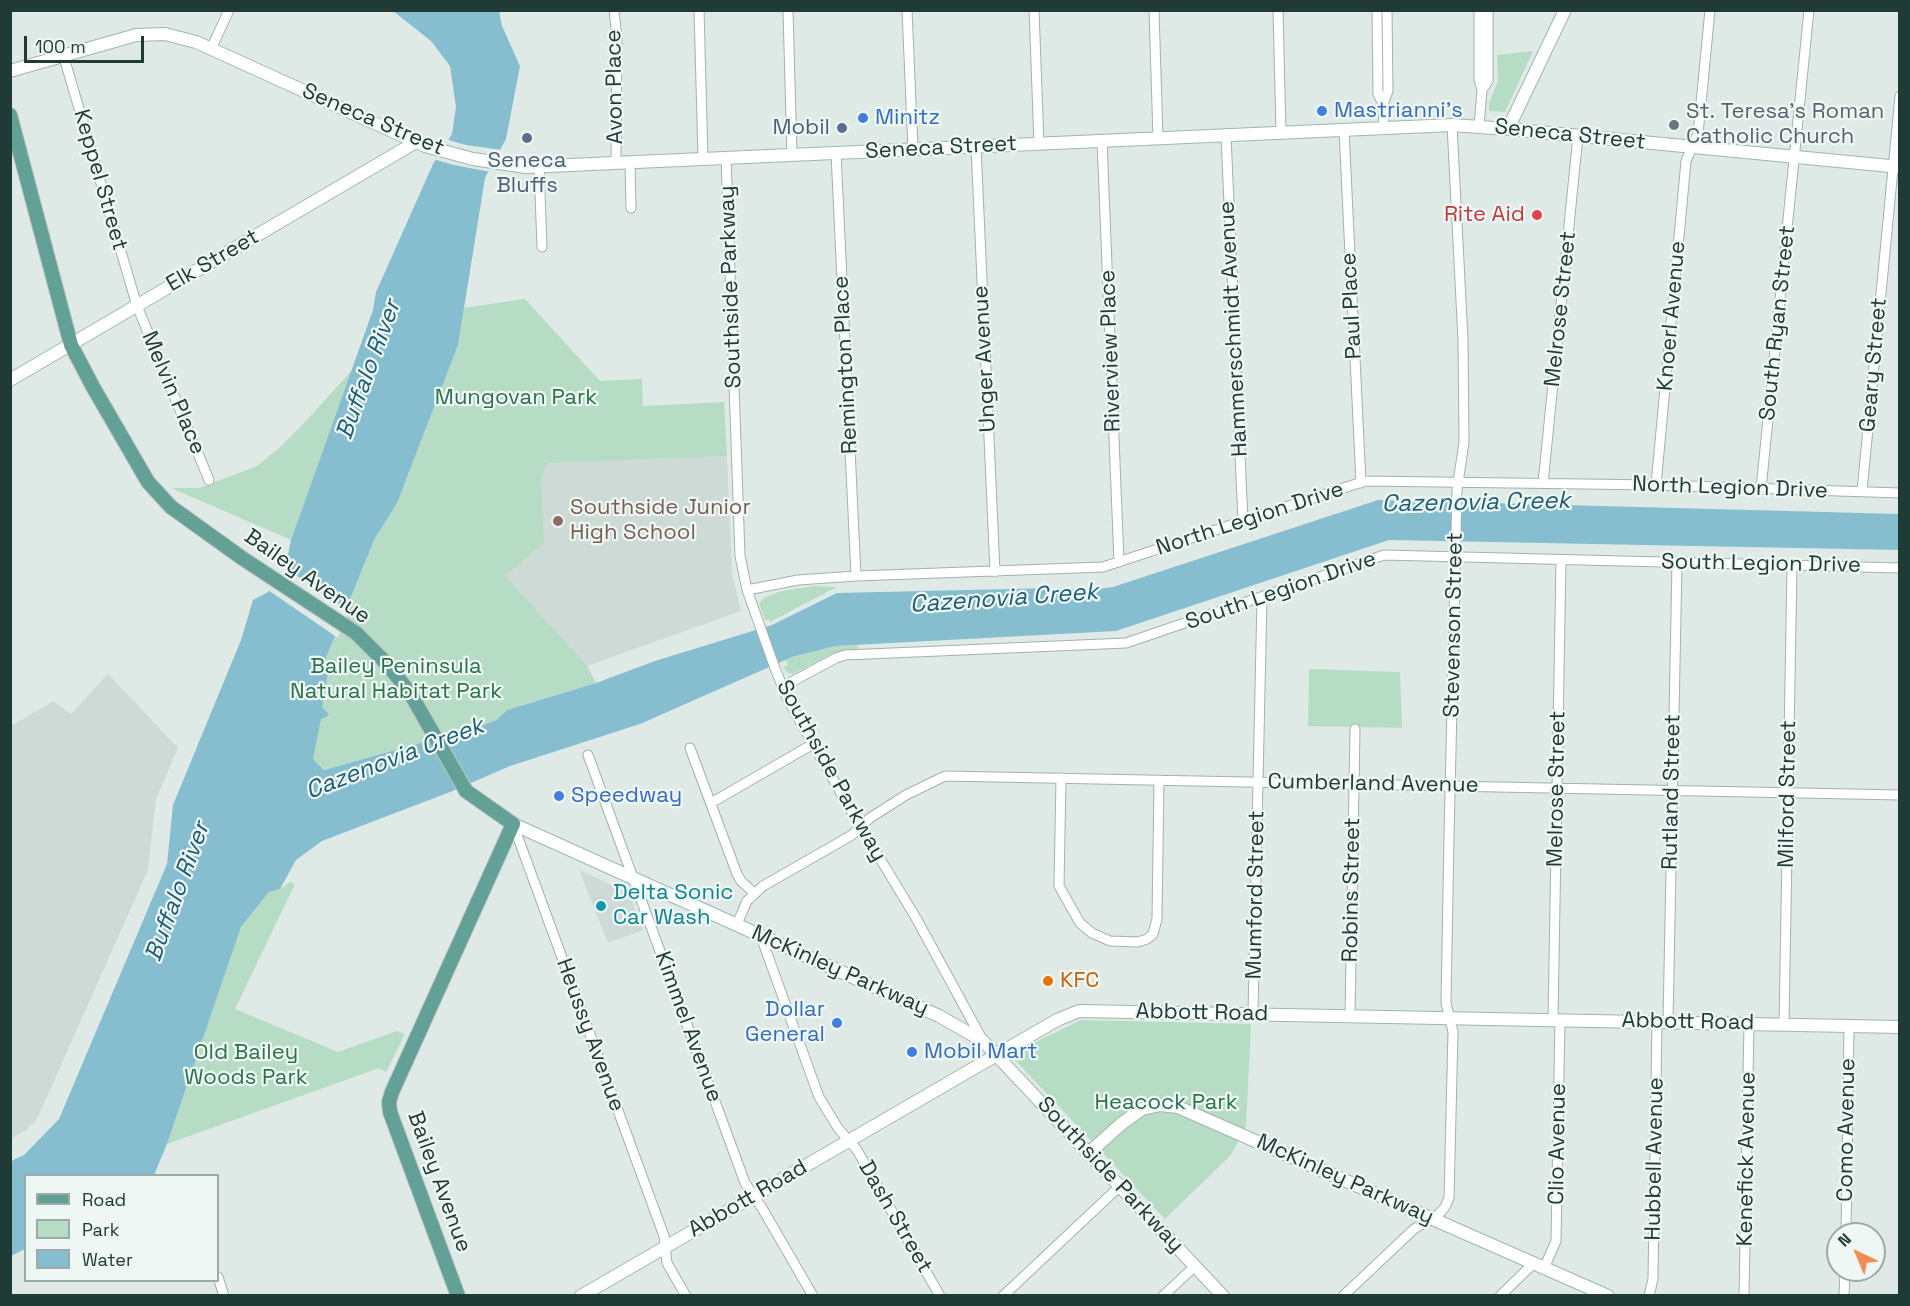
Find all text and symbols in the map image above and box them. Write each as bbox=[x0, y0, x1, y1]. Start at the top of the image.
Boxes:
scale bar bbox=[27, 24, 147, 62]
street label: Avon Place bbox=[601, 29, 629, 145]
text: 100 m bbox=[35, 35, 86, 58]
street label: Seneca Street bbox=[298, 78, 448, 162]
place label: Mastrianni's bbox=[1334, 98, 1463, 124]
place label: St. Teresa's Roman Catholic Church bbox=[1686, 99, 1884, 150]
marker: Mastrianni's bbox=[1315, 104, 1329, 118]
place label: Minitz bbox=[875, 105, 940, 131]
street label: Keppel Street bbox=[67, 106, 133, 254]
marker: Minitz bbox=[856, 111, 870, 125]
street label: Seneca Street bbox=[1493, 114, 1647, 156]
place label: Mobil bbox=[772, 115, 830, 141]
marker: St. Teresa's Roman Catholic Church bbox=[1667, 118, 1681, 132]
marker: Mobil bbox=[835, 121, 849, 135]
marker: Seneca Bluffs bbox=[520, 131, 534, 145]
street label: Seneca Street bbox=[865, 131, 1017, 165]
place label: Seneca Bluffs bbox=[488, 148, 566, 200]
street label: Southside Parkway bbox=[714, 185, 748, 389]
street label: Hammerschmidt Avenue bbox=[1214, 200, 1254, 458]
place label: Rite Aid bbox=[1444, 202, 1525, 228]
marker: Rite Aid bbox=[1530, 208, 1544, 222]
street label: Elk Street bbox=[162, 224, 264, 298]
street label: South Ryan Street bbox=[1755, 224, 1801, 422]
street label: Melrose Street bbox=[1540, 230, 1582, 388]
street label: Knoerl Avenue bbox=[1652, 240, 1692, 392]
street label: Paul Place bbox=[1336, 252, 1368, 360]
street label: Riverview Place bbox=[1095, 269, 1127, 433]
street label: Remington Place bbox=[828, 275, 864, 455]
street label: Unger Avenue bbox=[968, 285, 1002, 433]
water label: Buffalo River bbox=[330, 296, 408, 444]
street label: Geary Street bbox=[1855, 297, 1893, 433]
street label: Melvin Place bbox=[135, 328, 211, 458]
park label: Mungovan Park bbox=[435, 385, 597, 411]
street label: North Legion Drive bbox=[1632, 471, 1828, 505]
street label: North Legion Drive bbox=[1153, 476, 1347, 562]
water label: Cazenovia Creek bbox=[1381, 487, 1571, 519]
place label: Southside Junior High School bbox=[570, 495, 751, 546]
marker: Southside Junior High School bbox=[551, 514, 565, 528]
street label: Bailey Avenue bbox=[239, 524, 375, 630]
street label: Stevenson Street bbox=[1439, 532, 1469, 718]
street label: South Legion Drive bbox=[1182, 546, 1380, 636]
street label: South Legion Drive bbox=[1661, 549, 1861, 579]
water label: Cazenovia Creek bbox=[909, 578, 1099, 620]
park label: Bailey Peninsula Natural Habitat Park bbox=[290, 654, 502, 706]
street label: Southside Parkway bbox=[770, 676, 892, 866]
street label: Melrose Street bbox=[1542, 711, 1572, 867]
water label: Cazenovia Creek bbox=[302, 712, 488, 806]
street label: Rutland Street bbox=[1657, 714, 1687, 870]
street label: Milford Street bbox=[1774, 720, 1802, 868]
street label: Cumberland Avenue bbox=[1267, 769, 1479, 799]
place label: Speedway bbox=[571, 783, 682, 809]
marker: Speedway bbox=[552, 789, 566, 803]
street label: Mumford Street bbox=[1241, 810, 1271, 980]
street label: Robins Street bbox=[1338, 817, 1366, 963]
water label: Buffalo River bbox=[139, 818, 217, 966]
place label: Delta Sonic Car Wash bbox=[613, 880, 733, 932]
marker: Delta Sonic Car Wash bbox=[594, 899, 608, 913]
street label: McKinley Parkway bbox=[747, 920, 933, 1022]
street label: Kimmel Avenue bbox=[649, 948, 727, 1106]
street label: Heussy Avenue bbox=[550, 955, 630, 1115]
place label: KFC bbox=[1060, 968, 1099, 994]
marker: KFC bbox=[1041, 974, 1055, 988]
place label: Dollar General bbox=[745, 997, 825, 1048]
street label: Abbott Road bbox=[1135, 999, 1269, 1027]
street label: Abbott Road bbox=[1621, 1008, 1755, 1036]
marker: Dollar General bbox=[830, 1016, 844, 1030]
place label: Mobil Mart bbox=[924, 1039, 1037, 1065]
park label: Old Bailey Woods Park bbox=[184, 1040, 308, 1092]
marker: Mobil Mart bbox=[905, 1045, 919, 1059]
street label: Como Avenue bbox=[1833, 1058, 1861, 1202]
street label: Kenefick Avenue bbox=[1732, 1071, 1762, 1247]
street label: Hubbell Avenue bbox=[1640, 1077, 1670, 1241]
street label: Clio Avenue bbox=[1544, 1083, 1572, 1205]
park label: Heacock Park bbox=[1095, 1090, 1237, 1116]
street label: Southside Parkway bbox=[1031, 1092, 1189, 1258]
street label: Bailey Avenue bbox=[401, 1108, 477, 1256]
street label: McKinley Parkway bbox=[1252, 1129, 1438, 1231]
street label: Abbott Road bbox=[684, 1154, 812, 1244]
street label: Dash Street bbox=[852, 1156, 938, 1278]
legend bbox=[24, 1174, 219, 1282]
text: Road bbox=[82, 1188, 126, 1211]
text: Park bbox=[82, 1218, 119, 1241]
north arrow bbox=[1826, 1222, 1886, 1282]
text: N bbox=[1833, 1229, 1856, 1251]
text: Water bbox=[82, 1248, 133, 1271]

